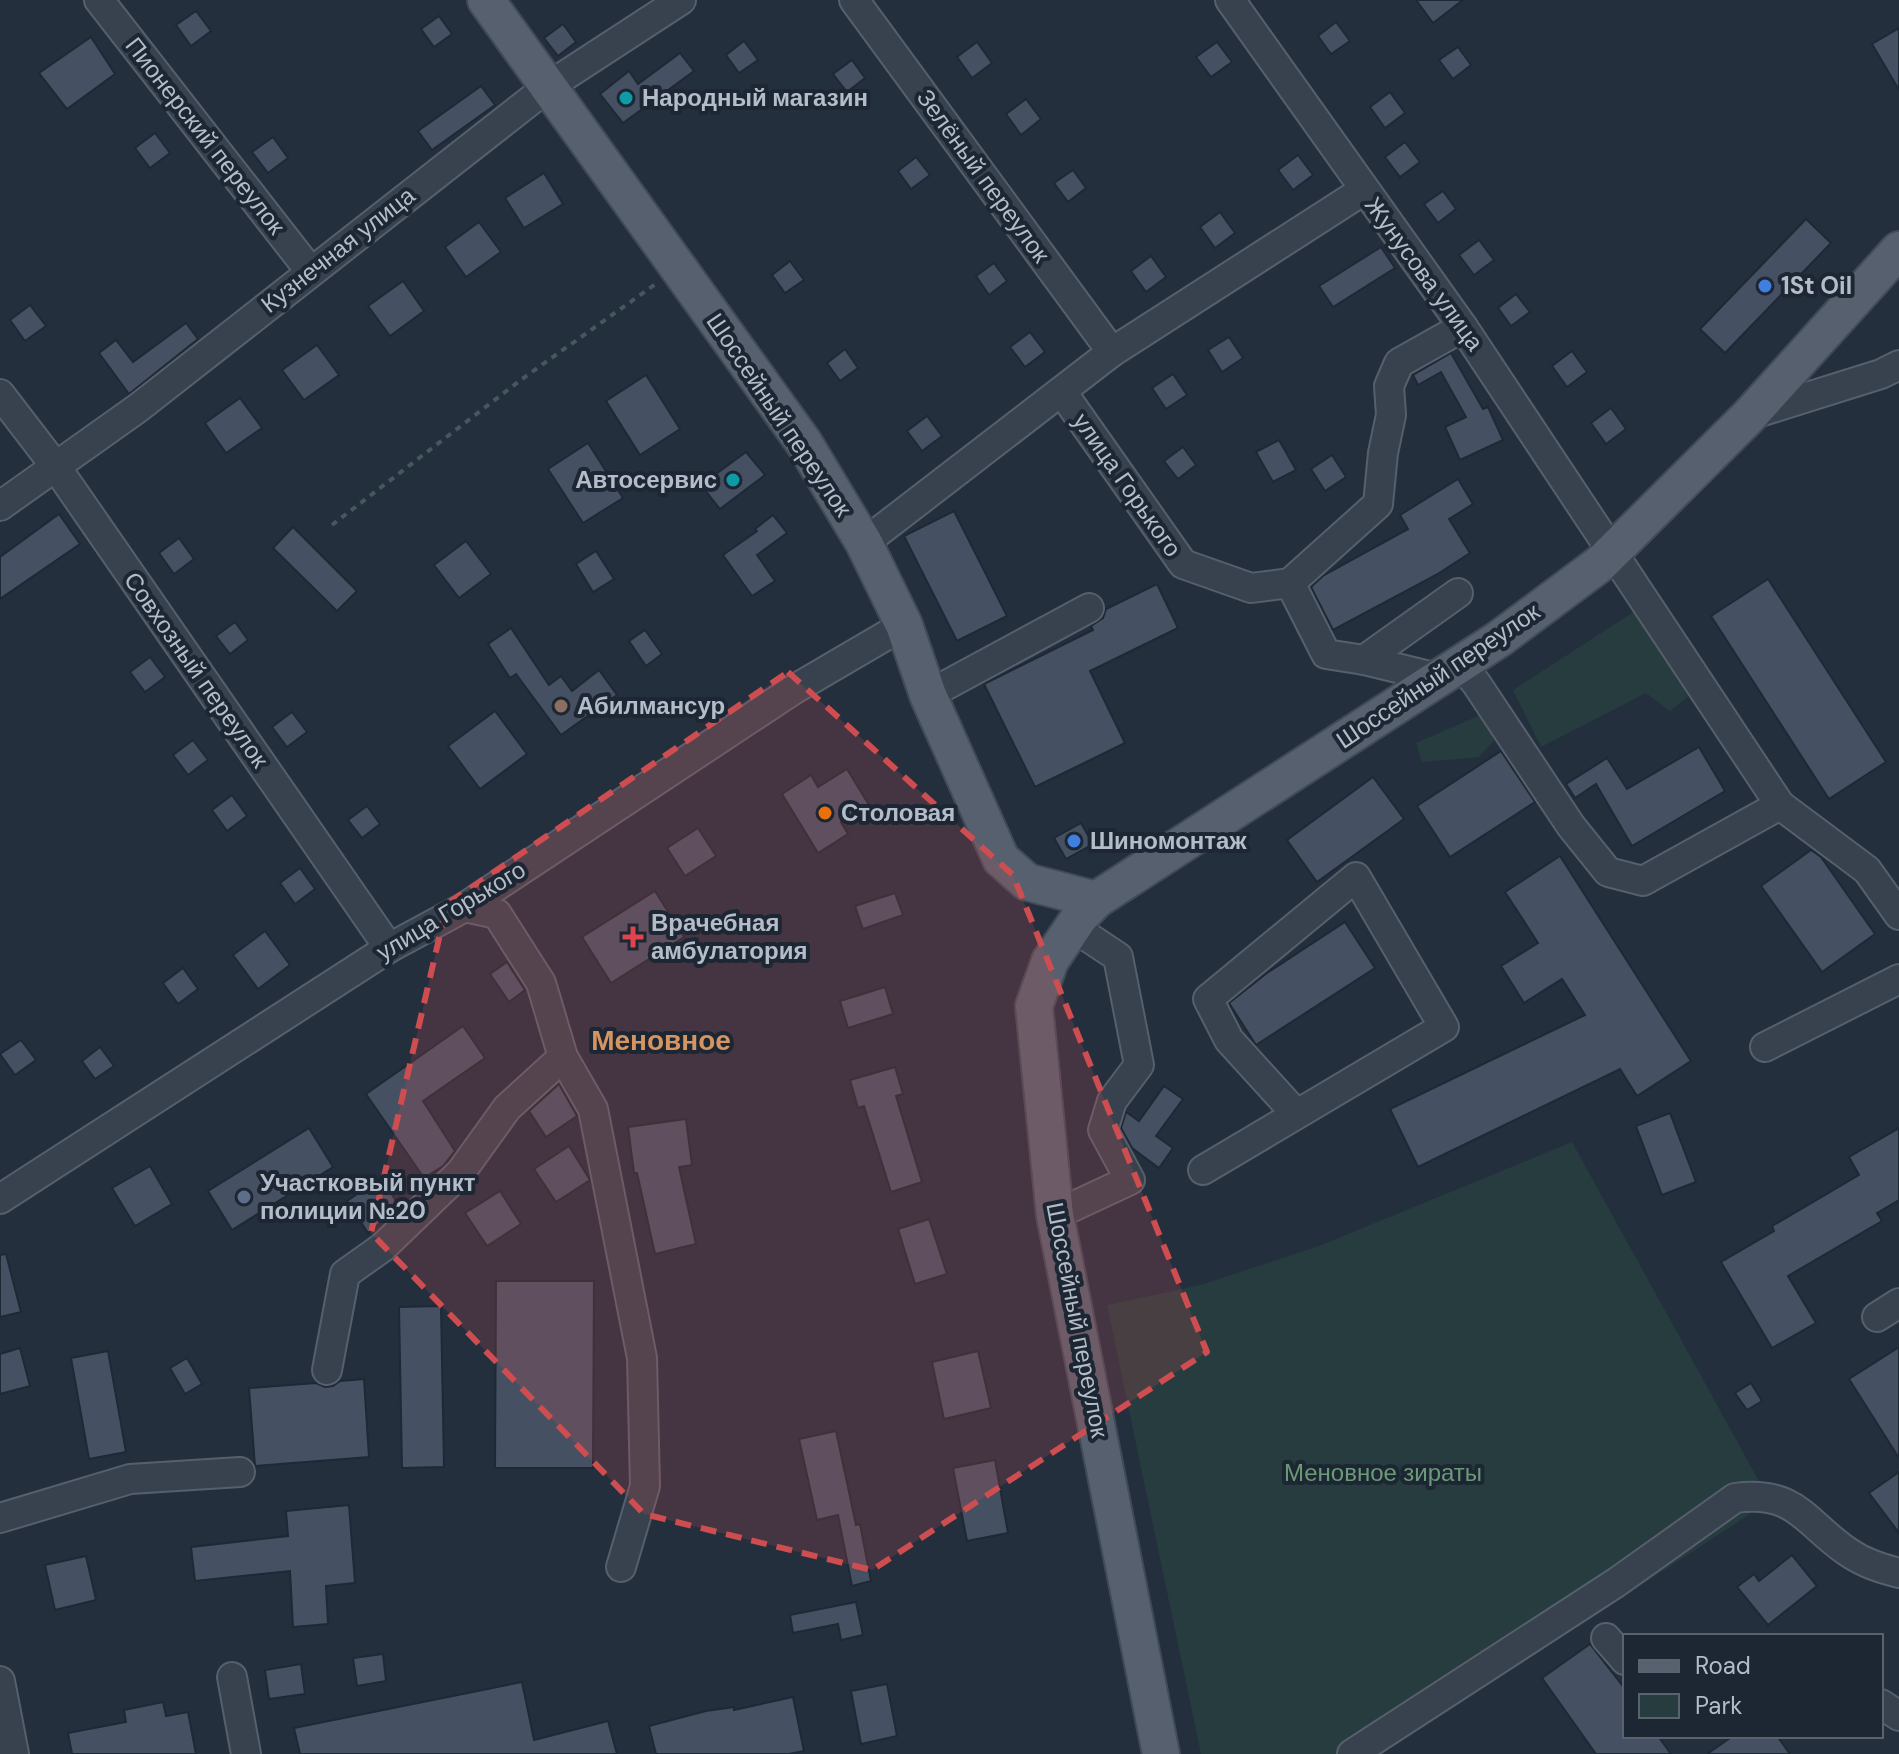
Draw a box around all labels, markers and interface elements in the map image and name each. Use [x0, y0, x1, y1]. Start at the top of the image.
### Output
street label: Пионерский переулок [119, 31, 292, 241]
place label: Народный магазин [642, 82, 868, 113]
street label: Зелёный переулок [910, 83, 1057, 269]
marker: Народный магазин [617, 89, 635, 107]
street label: Кузнечная улица [254, 179, 422, 319]
street label: Жунусова улица [1358, 191, 1491, 357]
place label: 1St Oil [1781, 270, 1852, 301]
marker: 1St Oil [1756, 277, 1774, 295]
street label: Шоссейный переулок [700, 307, 859, 523]
street label: улица Горького [1066, 407, 1188, 563]
place label: Автосервис [575, 464, 717, 495]
marker: Автосервис [724, 471, 742, 489]
street label: Совхозный переулок [117, 566, 276, 774]
street label: Шоссейный переулок [1330, 596, 1546, 755]
place label: Абилмансур [577, 690, 725, 721]
marker: Абилмансур [552, 697, 570, 715]
place label: Столовая [841, 797, 955, 828]
marker: Столовая [816, 804, 834, 822]
place label: Шиномонтаж [1090, 825, 1247, 856]
marker: Шиномонтаж [1065, 832, 1083, 850]
street label: улица Горького [370, 854, 531, 967]
place label: Врачебная амбулатория [651, 907, 807, 966]
marker: Врачебная амбулатория [622, 926, 644, 948]
district label: Меновное [591, 1022, 731, 1059]
place label: Участковый пункт полиции №20 [260, 1167, 476, 1226]
marker: Участковый пункт полиции №20 [235, 1188, 253, 1206]
street label: Шоссейный переулок [1039, 1200, 1116, 1441]
park label: Меновное зираты [1284, 1457, 1482, 1488]
legend [1623, 1634, 1883, 1738]
text: Road [1695, 1650, 1751, 1681]
text: Park [1695, 1690, 1742, 1721]

